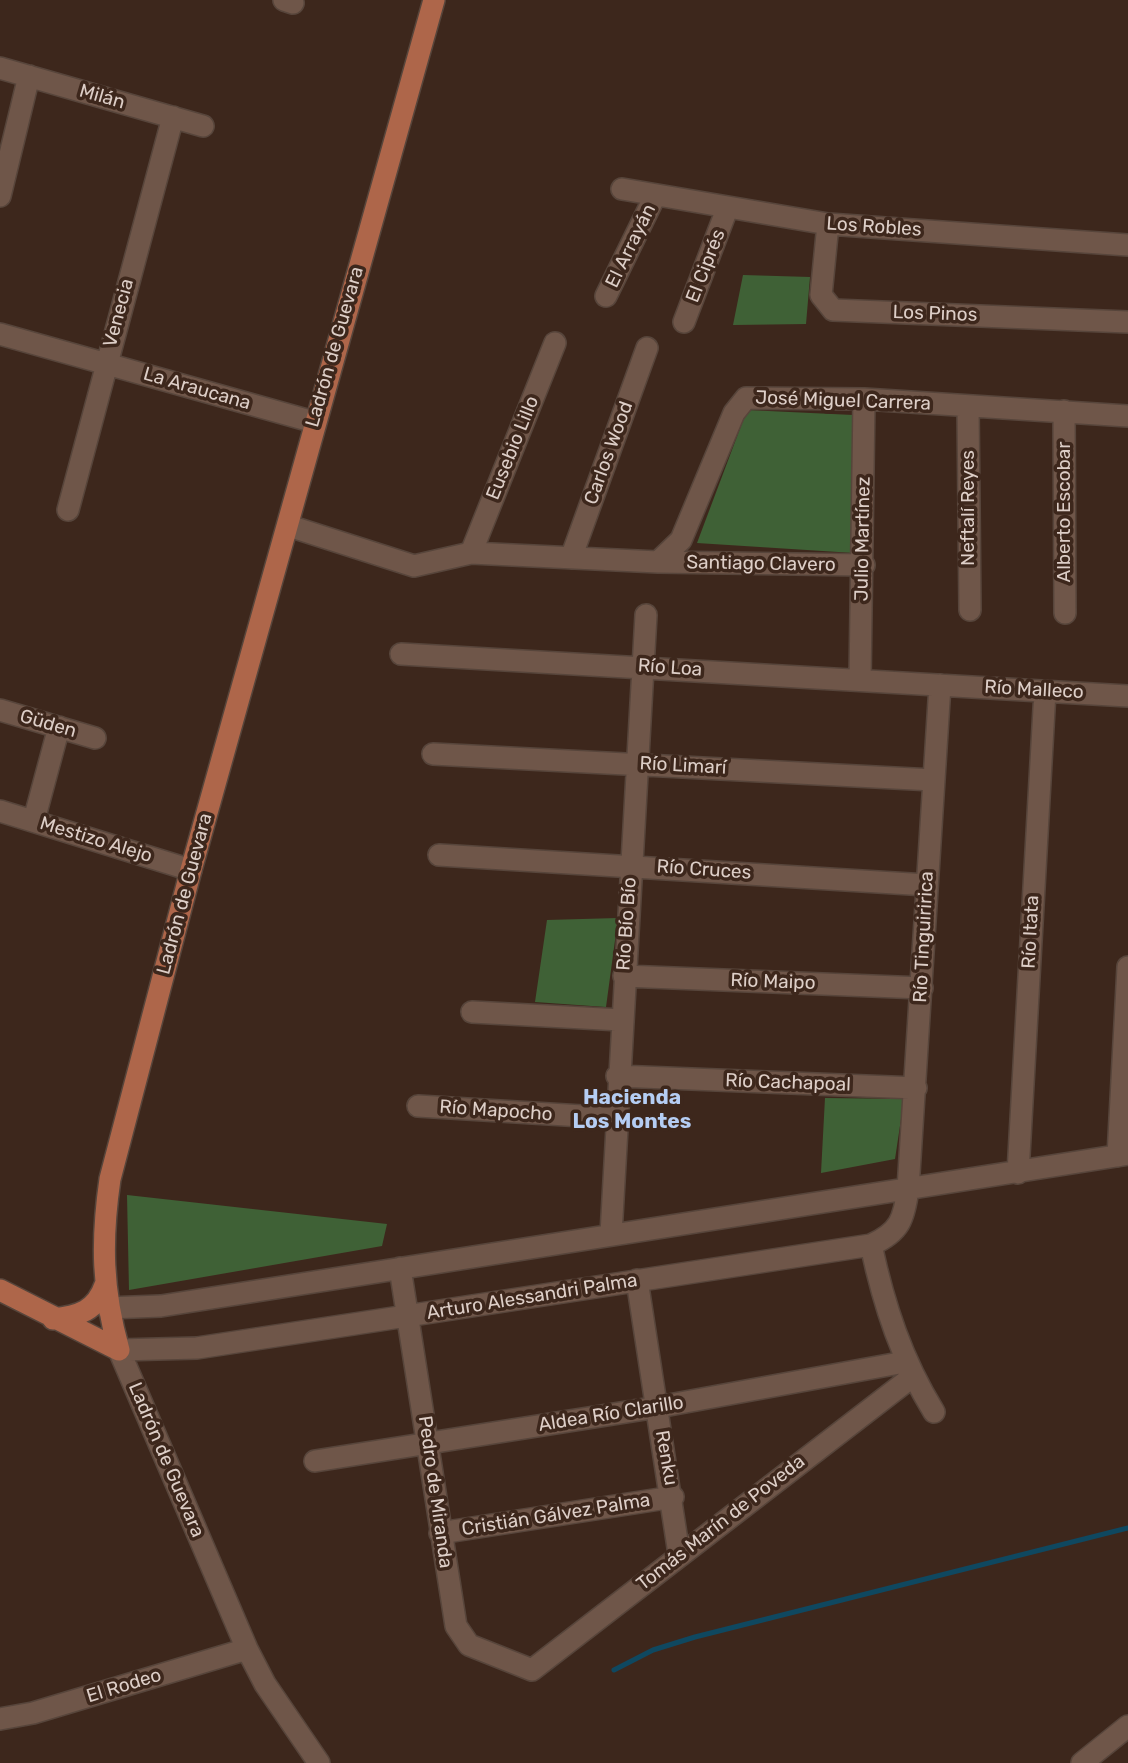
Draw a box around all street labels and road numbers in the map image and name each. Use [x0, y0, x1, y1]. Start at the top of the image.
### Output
street label: Milán [77, 80, 127, 114]
street label: El Arrayán [601, 200, 661, 292]
street label: Los Robles [826, 212, 922, 242]
street label: El Ciprés [682, 226, 730, 306]
street label: Ladrón de Guevara [301, 264, 369, 430]
street label: Venecia [99, 276, 139, 350]
street label: Los Pinos [892, 301, 978, 327]
street label: La Araucana [141, 363, 253, 415]
street label: José Miguel Carrera [755, 387, 931, 415]
street label: Eusebio Lillo [482, 393, 544, 503]
street label: Carlos Wood [580, 398, 638, 508]
street label: Alberto Escobar [1054, 441, 1076, 583]
street label: Neftalí Reyes [958, 450, 980, 566]
street label: Julio Martínez [851, 476, 875, 602]
street label: Santiago Clavero [686, 551, 836, 577]
street label: Río Loa [637, 654, 703, 682]
street label: Río Malleco [984, 676, 1084, 704]
street label: Güden [17, 705, 79, 743]
street label: Río Limarí [639, 752, 727, 780]
street label: Ladrón de Guevara [152, 811, 218, 977]
street label: Mestizo Alejo [37, 812, 155, 868]
street label: Río Cruces [656, 855, 752, 885]
street label: Río Tinguiririca [909, 871, 939, 1003]
street label: Río Bío Bío [612, 876, 642, 972]
street label: Río Itata [1018, 895, 1044, 969]
street label: Río Maipo [730, 969, 816, 995]
street label: Río Cachapoal [725, 1069, 851, 1097]
street label: Río Mapocho [439, 1096, 553, 1126]
street label: Arturo Alessandri Palma [425, 1269, 639, 1325]
street label: Ladrón de Guevara [123, 1379, 209, 1541]
street label: Aldea Río Clarillo [537, 1391, 685, 1437]
street label: Pedro de Miranda [413, 1414, 457, 1570]
street label: Renku [650, 1429, 682, 1487]
street label: Tomás Marín de Poveda [632, 1450, 810, 1596]
street label: Cristián Gálvez Palma [460, 1489, 652, 1541]
street label: El Rodeo [84, 1664, 164, 1708]

